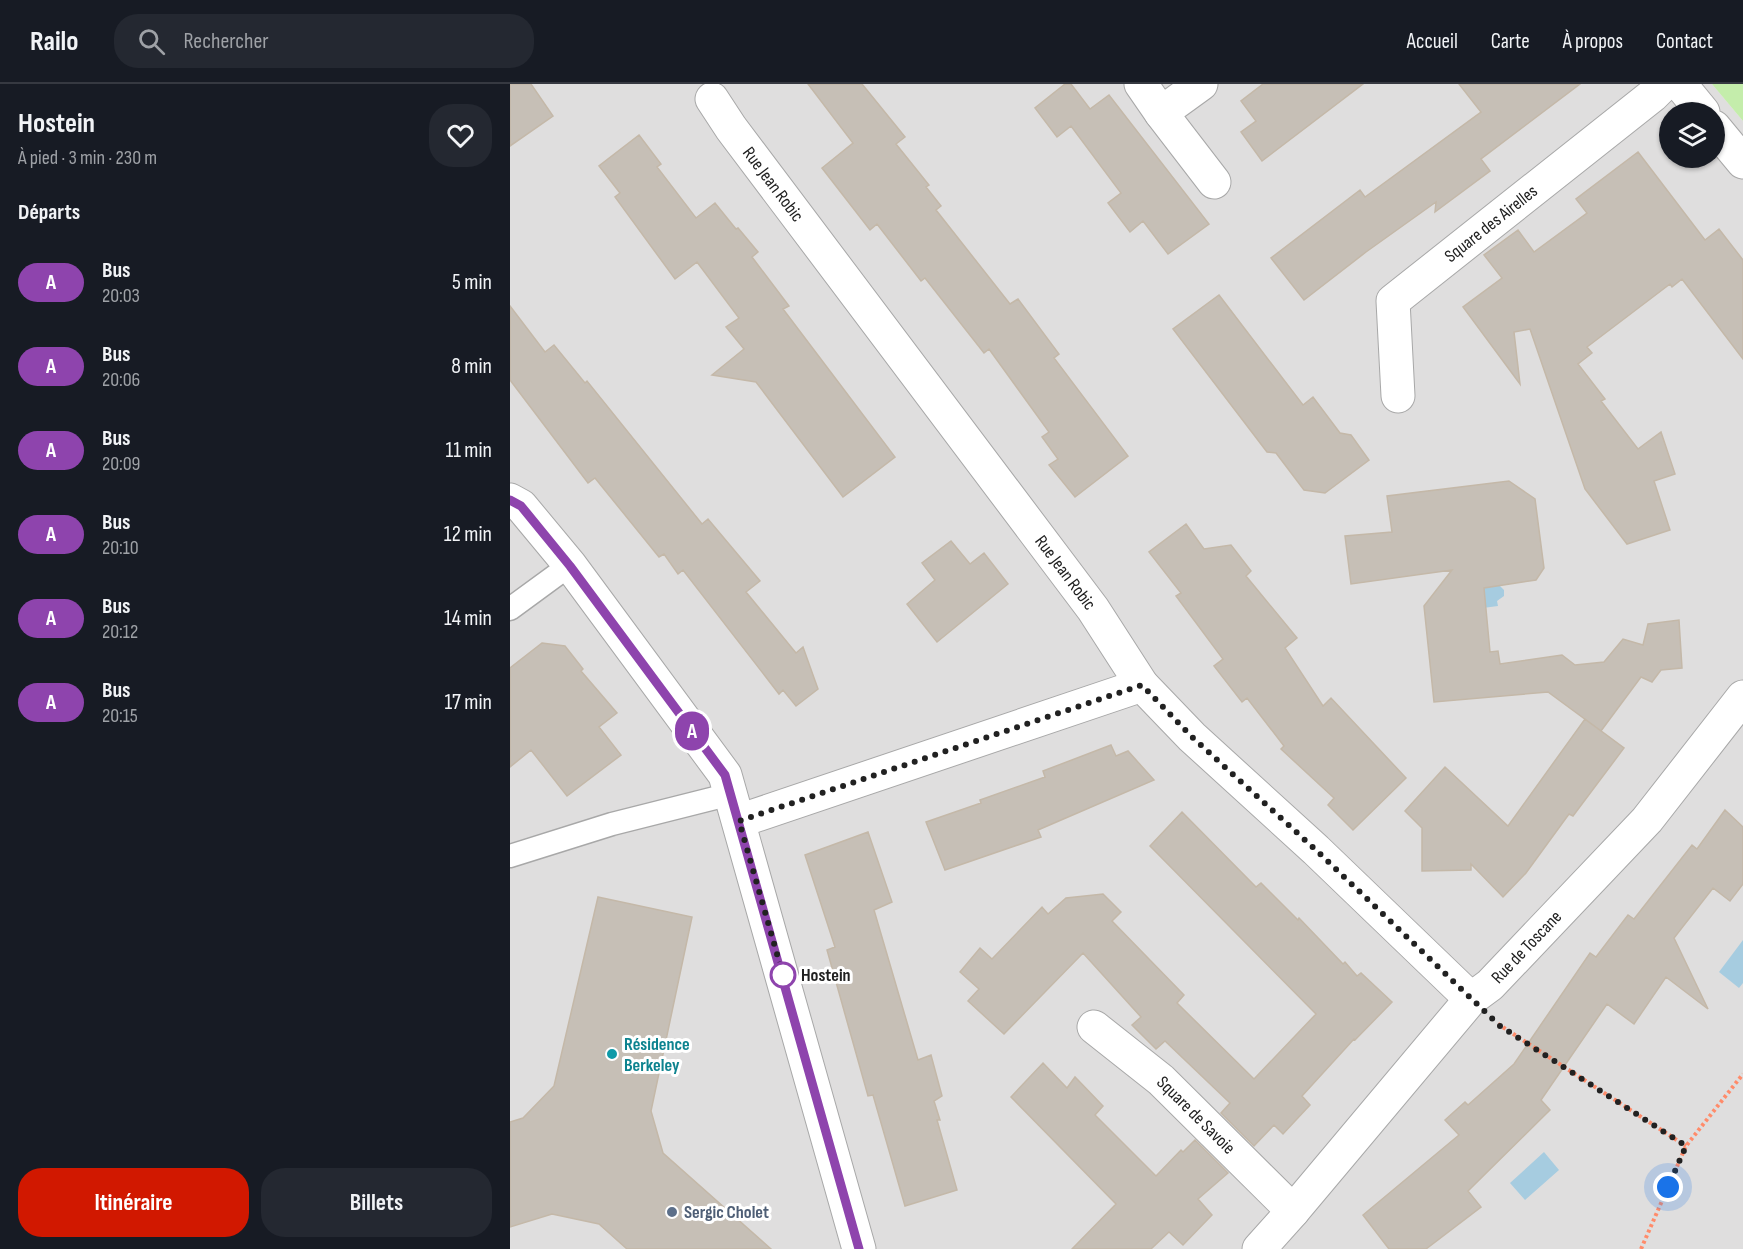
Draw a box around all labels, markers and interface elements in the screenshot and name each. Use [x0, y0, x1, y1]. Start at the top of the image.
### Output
search box [114, 14, 534, 68]
text: Railo [30, 25, 78, 58]
icon: search [135, 25, 168, 58]
text: Rechercher [183, 28, 269, 55]
text: Accueil [1407, 29, 1458, 54]
text: Carte [1491, 29, 1530, 54]
text: À propos [1563, 29, 1623, 54]
text: Contact [1656, 29, 1713, 54]
map controls [1659, 102, 1725, 168]
button: layers [1659, 102, 1725, 168]
button: heart [429, 104, 492, 167]
text: Hostein [18, 107, 95, 140]
street label: Rue Jean Robic [738, 143, 808, 226]
text: À pied · 3 min · 230 m [18, 146, 157, 170]
street label: Square des Airelles [1441, 181, 1542, 267]
text: Départs [18, 199, 80, 226]
text: Bus [102, 257, 131, 284]
text: 5 min [452, 269, 492, 296]
text: A [46, 270, 56, 295]
text: 20:03 [102, 284, 140, 308]
text: Bus [102, 341, 131, 368]
text: 8 min [451, 353, 492, 380]
text: A [46, 354, 56, 379]
text: 20:06 [102, 368, 140, 392]
text: Bus [102, 425, 131, 452]
text: 11 min [445, 437, 492, 464]
text: A [46, 438, 56, 463]
text: 20:09 [102, 452, 140, 476]
text: Bus [102, 509, 131, 536]
text: 12 min [444, 521, 492, 548]
text: A [46, 522, 56, 547]
street label: Rue Jean Robic [1030, 531, 1100, 614]
text: 20:10 [102, 536, 139, 560]
text: Bus [102, 593, 131, 620]
text: 14 min [444, 605, 492, 632]
text: A [46, 606, 56, 631]
text: 20:12 [102, 620, 138, 644]
text: Bus [102, 677, 131, 704]
text: 17 min [444, 689, 492, 716]
text: A [46, 690, 56, 715]
text: 20:15 [102, 704, 138, 728]
line badge: A [672, 712, 711, 750]
text: A [687, 719, 697, 744]
street label: Rue de Toscane [1487, 906, 1566, 988]
marker: Hostein [770, 962, 796, 988]
place label: Hostein [801, 965, 851, 986]
place label: Résidence Berkeley [624, 1034, 690, 1076]
marker: Résidence Berkeley [605, 1047, 619, 1061]
street label: Square de Savoie [1152, 1072, 1239, 1159]
button: Itinéraire [18, 1168, 249, 1237]
button: Billets [261, 1168, 492, 1237]
your location [1653, 1172, 1683, 1202]
place label: Sergic Cholet [684, 1202, 769, 1223]
marker: Sergic Cholet [665, 1205, 679, 1219]

